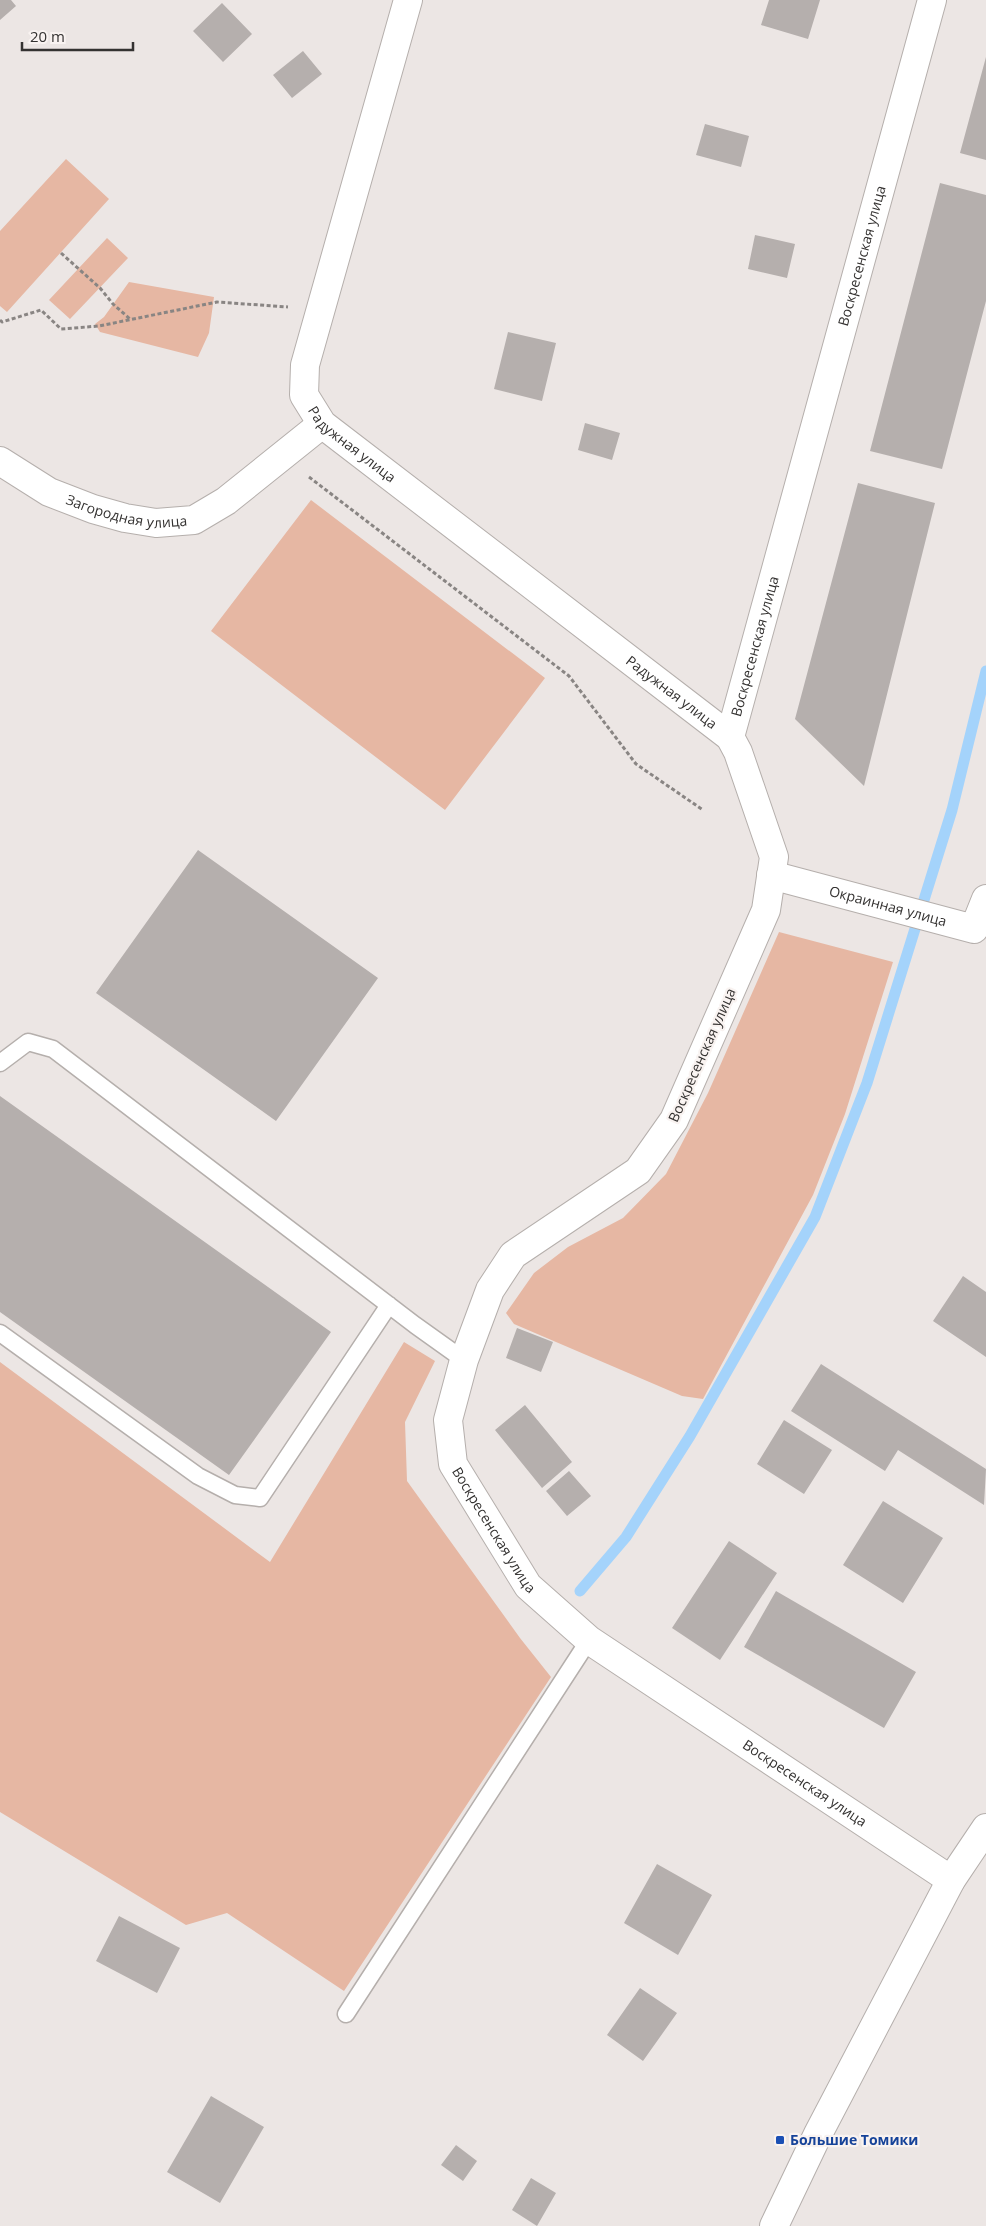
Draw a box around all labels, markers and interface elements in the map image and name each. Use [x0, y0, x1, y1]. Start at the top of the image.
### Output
scale bar [22, 20, 134, 52]
text: 20 m [30, 26, 65, 46]
street label: Воскресенская улица [833, 183, 890, 328]
street label: Радужная улица [304, 402, 400, 486]
street label: Загородная улица [63, 490, 188, 532]
street label: Воскресенская улица [726, 574, 783, 719]
street label: Радужная улица [622, 651, 721, 733]
street label: Окраинная улица [827, 881, 949, 930]
street label: Воскресенская улица [663, 985, 740, 1125]
street label: Воскресенская улица [448, 1463, 540, 1597]
street label: Воскресенская улица [739, 1735, 871, 1831]
place label: Большие Томики [790, 2130, 918, 2149]
marker: Большие Томики [774, 2134, 786, 2146]

